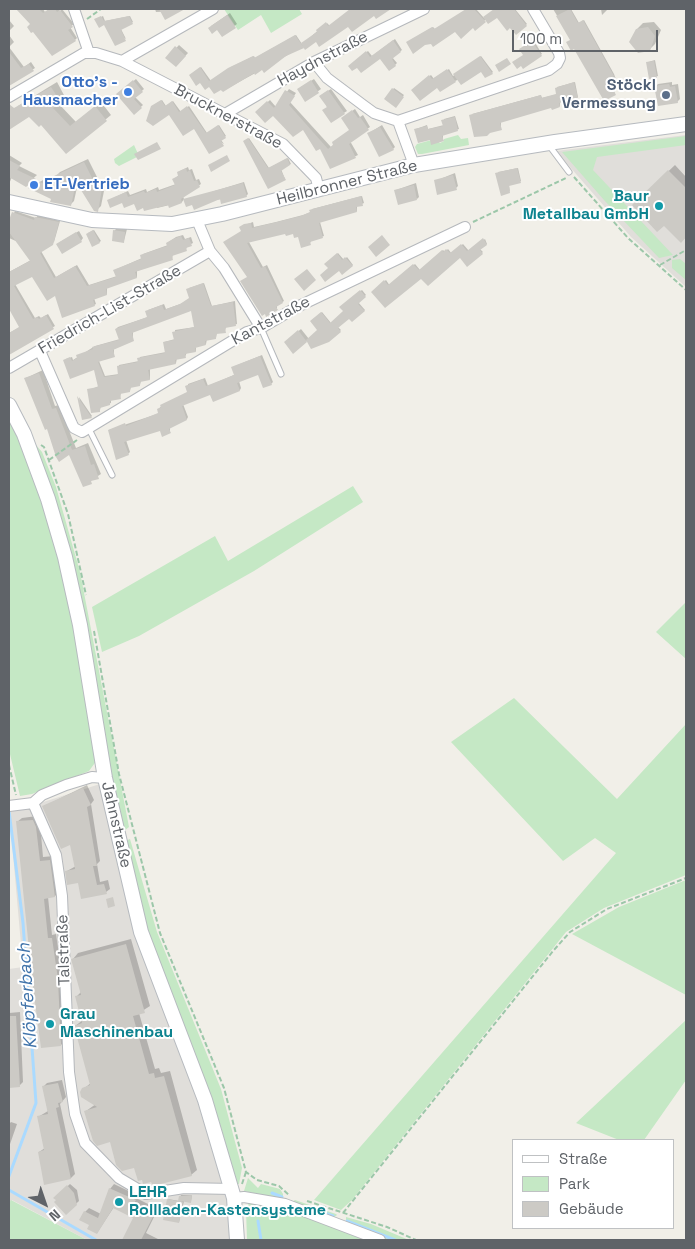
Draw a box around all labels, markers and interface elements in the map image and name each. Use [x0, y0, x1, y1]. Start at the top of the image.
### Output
scale bar [515, 20, 661, 52]
street label: Haydnstraße [275, 27, 371, 91]
text: 100 m [520, 29, 562, 48]
place label: Otto's - Hausmacher [23, 73, 118, 111]
place label: Stöckl Vermessung [561, 76, 656, 114]
street label: Brucknerstraße [171, 80, 285, 154]
marker: Otto's - Hausmacher [122, 86, 134, 98]
marker: Stöckl Vermessung [660, 89, 672, 101]
street label: Heilbronner Straße [275, 156, 419, 210]
place label: ET-Vertrieb [44, 175, 130, 195]
marker: ET-Vertrieb [28, 179, 40, 191]
place label: Baur Metallbau GmbH [523, 187, 649, 225]
marker: Baur Metallbau GmbH [653, 200, 665, 212]
street label: Friedrich-List-Straße [35, 261, 185, 359]
street label: Kantstraße [229, 292, 313, 350]
street label: Jahnstraße [97, 780, 135, 870]
street label: Talstraße [53, 914, 75, 986]
water label: Klöpferbach [14, 942, 42, 1050]
place label: Grau Maschinenbau [60, 1005, 173, 1043]
marker: Grau Maschinenbau [44, 1018, 56, 1030]
legend [512, 1139, 675, 1229]
text: Straße [559, 1149, 607, 1168]
text: Park [559, 1174, 590, 1193]
north arrow [20, 1179, 70, 1229]
place label: LEHR Rollladen-Kastensysteme [129, 1183, 326, 1221]
marker: LEHR Rollladen-Kastensysteme [113, 1196, 125, 1208]
text: Gebäude [559, 1199, 624, 1218]
text: N [45, 1205, 64, 1225]

